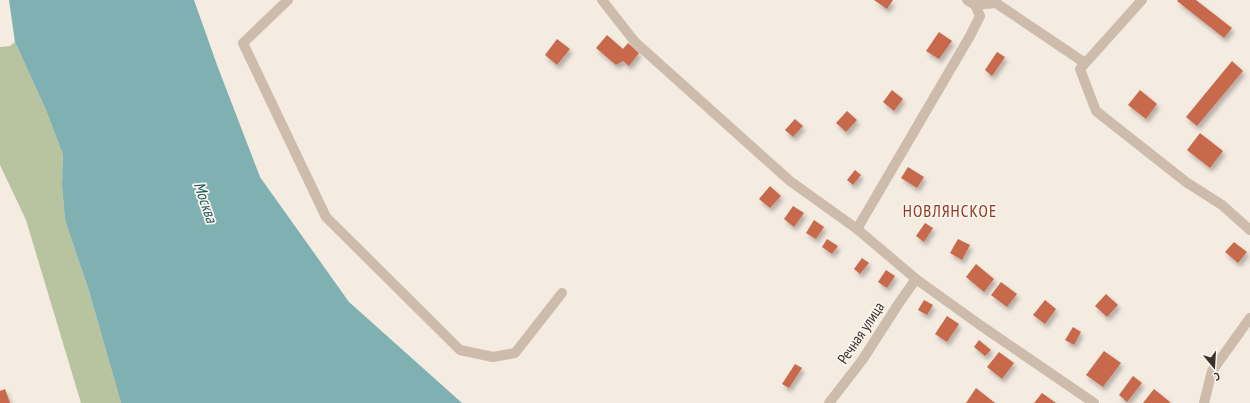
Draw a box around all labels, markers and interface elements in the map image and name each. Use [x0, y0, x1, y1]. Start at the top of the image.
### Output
water label: Москва [190, 179, 223, 227]
district label: НОВЛЯНСКОЕ [903, 200, 997, 222]
street label: Речная улица [833, 298, 888, 367]
north arrow [1194, 347, 1234, 387]
text: С [1213, 369, 1222, 384]

